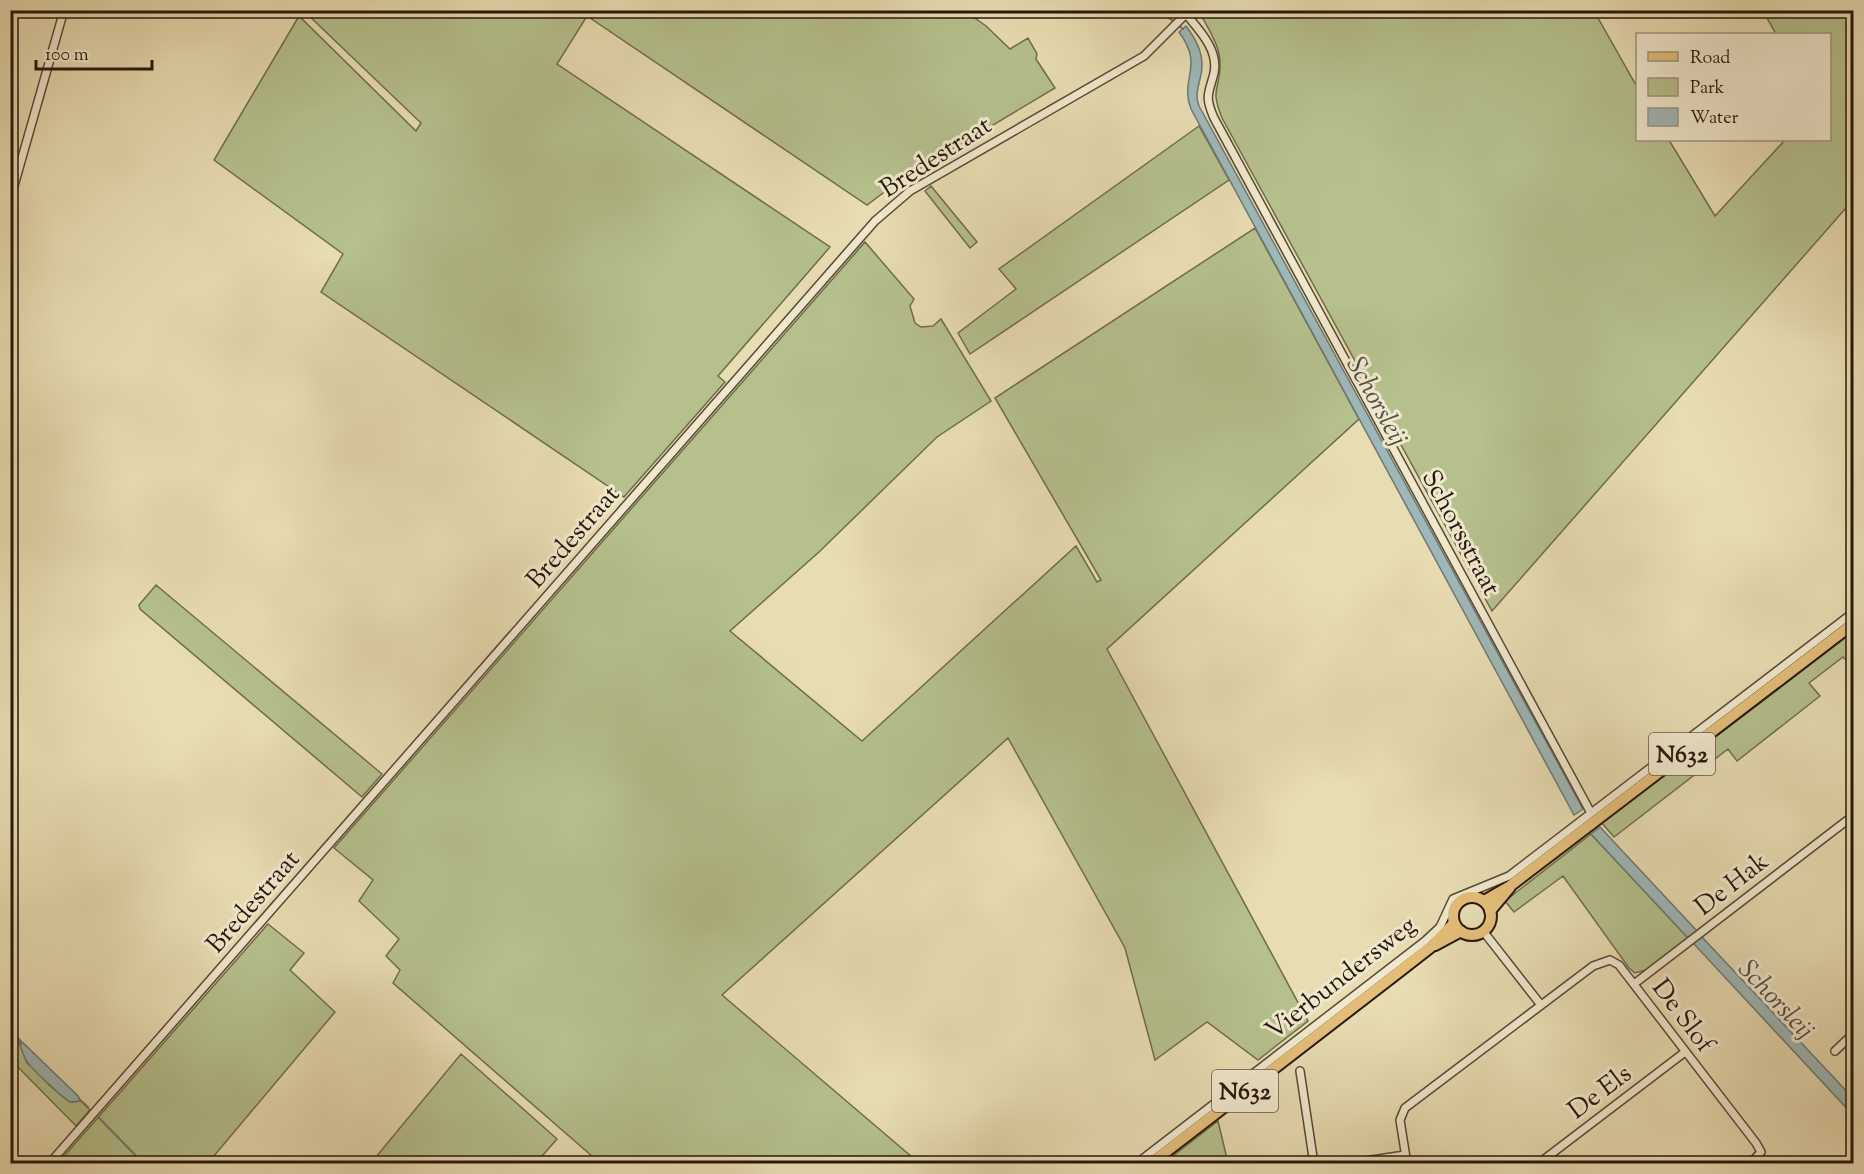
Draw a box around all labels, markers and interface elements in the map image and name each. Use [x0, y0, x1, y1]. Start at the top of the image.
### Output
scale bar [36, 33, 152, 71]
legend [1636, 33, 1831, 141]
text: 100 m [45, 43, 89, 69]
text: Road [1690, 46, 1730, 72]
text: Park [1690, 76, 1725, 102]
text: Water [1690, 106, 1739, 132]
street label: Bredestraat [873, 108, 999, 208]
water label: Schorsleij [1335, 350, 1416, 454]
street label: Schorsstraat [1411, 464, 1509, 603]
street label: Bredestraat [519, 478, 629, 597]
road number: N632 [1649, 733, 1715, 775]
street label: Bredestraat [199, 843, 309, 962]
street label: De Hak [1688, 844, 1777, 926]
street label: Vierbundersweg [1258, 908, 1425, 1050]
water label: Schorsleij [1728, 952, 1823, 1050]
street label: De Slof [1642, 972, 1723, 1062]
street label: De Els [1561, 1057, 1640, 1129]
road number: N632 [1212, 1070, 1278, 1112]

